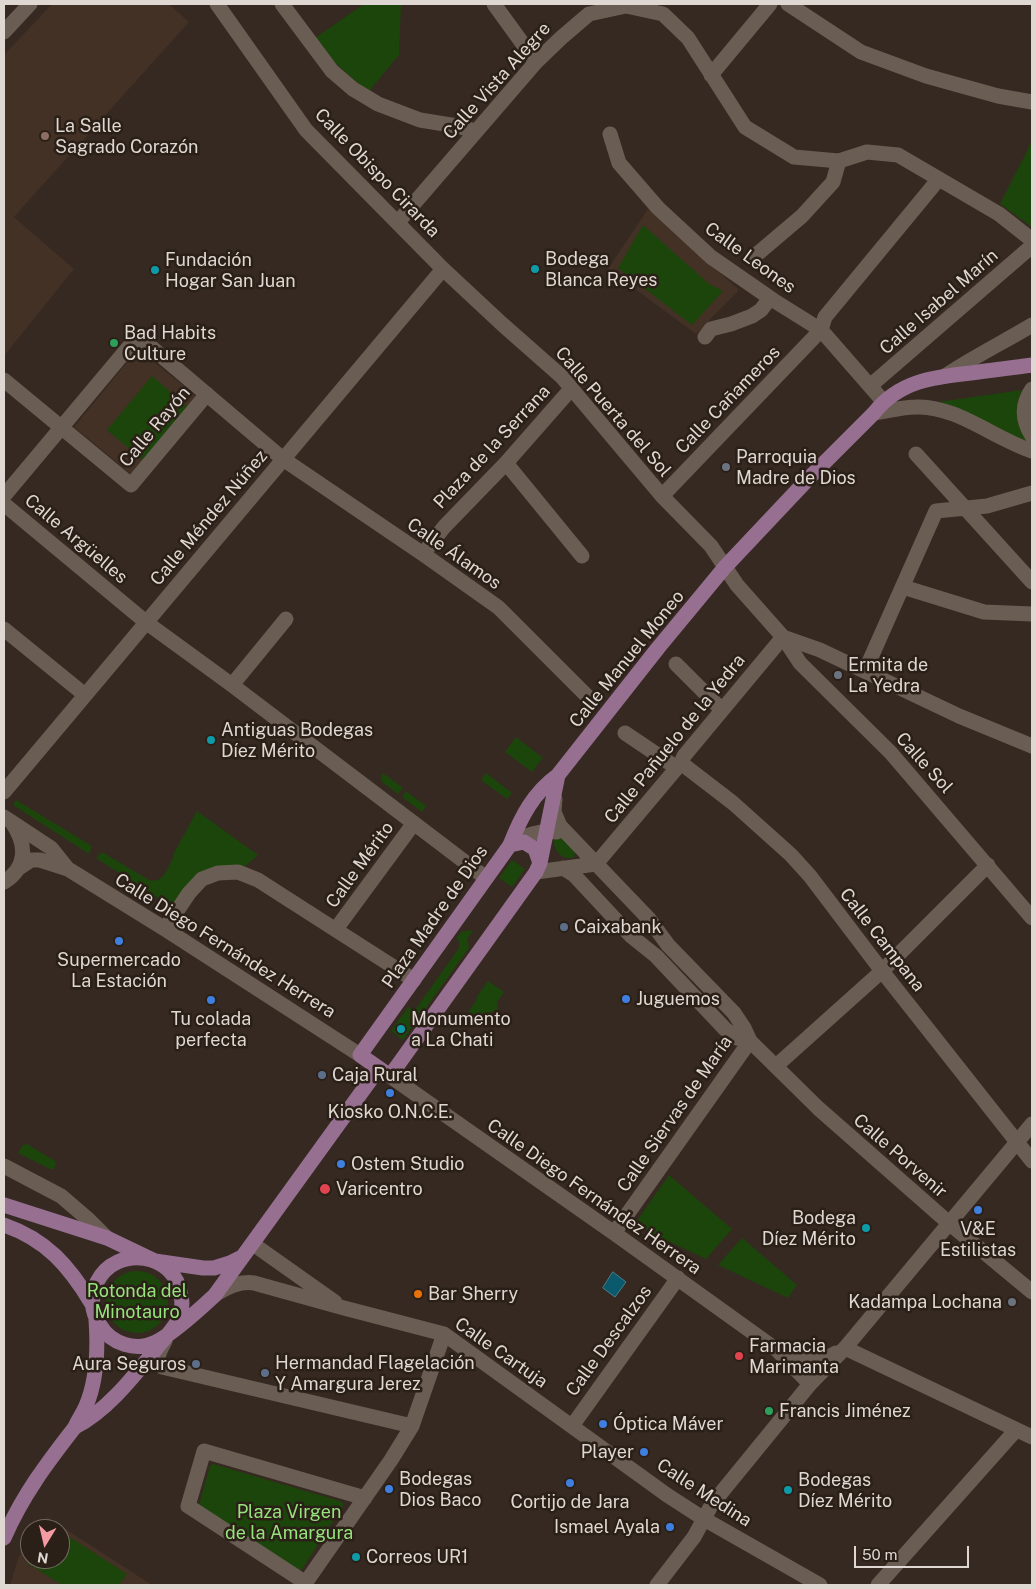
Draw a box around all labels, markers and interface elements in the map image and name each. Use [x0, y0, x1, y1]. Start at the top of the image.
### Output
street label: Calle Vista Alegre [439, 18, 555, 144]
street label: Calle Obispo Cirarda [310, 104, 444, 242]
place label: La Salle Sagrado Corazón [55, 115, 198, 158]
marker: La Salle Sagrado Corazón [39, 130, 51, 142]
street label: Calle Leones [700, 218, 800, 298]
street label: Calle Isabel Marín [875, 245, 1003, 359]
place label: Bodega Blanca Reyes [545, 248, 657, 290]
place label: Fundación Hogar San Juan [165, 249, 296, 292]
marker: Bodega Blanca Reyes [529, 263, 541, 275]
marker: Fundación Hogar San Juan [149, 264, 161, 276]
place label: Bad Habits Culture [124, 322, 216, 364]
marker: Bad Habits Culture [108, 337, 120, 349]
street label: Calle Puerta del Sol [551, 342, 675, 482]
street label: Calle Cañameros [671, 342, 785, 458]
street label: Plaza de la Serrana [429, 381, 555, 513]
street label: Calle Rayón [115, 382, 195, 472]
street label: Calle Méndez Núñez [146, 446, 272, 590]
place label: Parroquia Madre de Dios [736, 446, 856, 488]
marker: Parroquia Madre de Dios [720, 461, 732, 473]
street label: Calle Argüelles [20, 490, 132, 588]
street label: Calle Álamos [403, 514, 505, 594]
street label: Calle Manuel Moneo [565, 586, 689, 732]
street label: Calle Pañuelo de la Yedra [600, 650, 750, 828]
place label: Ermita de La Yedra [848, 654, 928, 696]
marker: Ermita de La Yedra [832, 669, 844, 681]
place label: Antiguas Bodegas Díez Mérito [221, 719, 373, 762]
street label: Calle Sol [891, 728, 957, 798]
marker: Antiguas Bodegas Díez Mérito [205, 734, 217, 746]
street label: Calle Mérito [321, 818, 399, 912]
street label: Plaza Madre de Dios [378, 841, 492, 993]
street label: Calle Diego Fernández Herrera [111, 869, 339, 1023]
street label: Calle Campana [835, 884, 929, 996]
place label: Caixabank [574, 916, 661, 938]
marker: Caixabank [558, 921, 570, 933]
marker: Supermercado La Estación [113, 935, 125, 947]
place label: Supermercado La Estación [57, 949, 181, 992]
place label: Juguemos [636, 988, 720, 1010]
marker: Juguemos [620, 993, 632, 1005]
marker: Tu colada perfecta [205, 994, 217, 1006]
place label: Tu colada perfecta [171, 1008, 251, 1050]
place label: Monumento a La Chati [411, 1008, 511, 1050]
marker: Monumento a La Chati [395, 1023, 407, 1035]
street label: Calle Siervas de María [613, 1032, 737, 1196]
place label: Caja Rural [332, 1064, 418, 1086]
marker: Caja Rural [316, 1069, 328, 1081]
marker: Kiosko O.N.C.E. [384, 1087, 396, 1099]
place label: Kiosko O.N.C.E. [328, 1101, 452, 1123]
street label: Calle Porvenir [849, 1110, 951, 1202]
street label: Calle Diego Fernández Herrera [483, 1115, 705, 1279]
place label: Ostem Studio [351, 1153, 464, 1175]
marker: Ostem Studio [335, 1158, 347, 1170]
place label: Varicentro [336, 1178, 423, 1200]
marker: Varicentro [318, 1182, 332, 1196]
marker: V&E Estilistas [972, 1204, 984, 1216]
place label: Bodega Díez Mérito [762, 1207, 856, 1250]
place label: V&E Estilistas [940, 1218, 1016, 1260]
marker: Bodega Díez Mérito [860, 1222, 872, 1234]
park label: Rotonda del Minotauro [87, 1280, 187, 1322]
street label: Calle Descalzos [562, 1281, 656, 1401]
place label: Bar Sherry [428, 1283, 518, 1305]
marker: Bar Sherry [412, 1288, 424, 1300]
place label: Kadampa Lochana [848, 1291, 1002, 1313]
marker: Kadampa Lochana [1006, 1296, 1018, 1308]
street label: Calle Cartuja [451, 1313, 551, 1393]
place label: Farmacia Marimanta [749, 1335, 839, 1378]
marker: Farmacia Marimanta [733, 1350, 745, 1362]
place label: Hermandad Flagelación Y Amargura Jerez [275, 1352, 475, 1395]
place label: Aura Seguros [72, 1353, 186, 1375]
marker: Aura Seguros [190, 1358, 202, 1370]
marker: Hermandad Flagelación Y Amargura Jerez [259, 1367, 271, 1379]
place label: Francis Jiménez [779, 1400, 911, 1422]
marker: Francis Jiménez [763, 1405, 775, 1417]
place label: Óptica Máver [613, 1413, 724, 1435]
marker: Óptica Máver [597, 1418, 609, 1430]
place label: Player [581, 1441, 634, 1463]
marker: Player [638, 1446, 650, 1458]
street label: Calle Medina [653, 1454, 755, 1532]
place label: Bodegas Dios Baco [399, 1468, 481, 1510]
place label: Bodegas Díez Mérito [798, 1469, 892, 1512]
marker: Cortijo de Jara [564, 1477, 576, 1489]
marker: Bodegas Dios Baco [383, 1483, 395, 1495]
marker: Bodegas Díez Mérito [782, 1484, 794, 1496]
place label: Cortijo de Jara [511, 1491, 629, 1513]
park label: Plaza Virgen de la Amargura [225, 1501, 353, 1544]
place label: Ismael Ayala [554, 1516, 660, 1538]
north arrow [20, 1519, 70, 1569]
marker: Ismael Ayala [664, 1521, 676, 1533]
scale bar [856, 1536, 971, 1568]
place label: Correos UR1 [366, 1546, 468, 1568]
text: 50 m [862, 1546, 897, 1563]
text: N [36, 1549, 49, 1567]
marker: Correos UR1 [350, 1551, 362, 1563]

